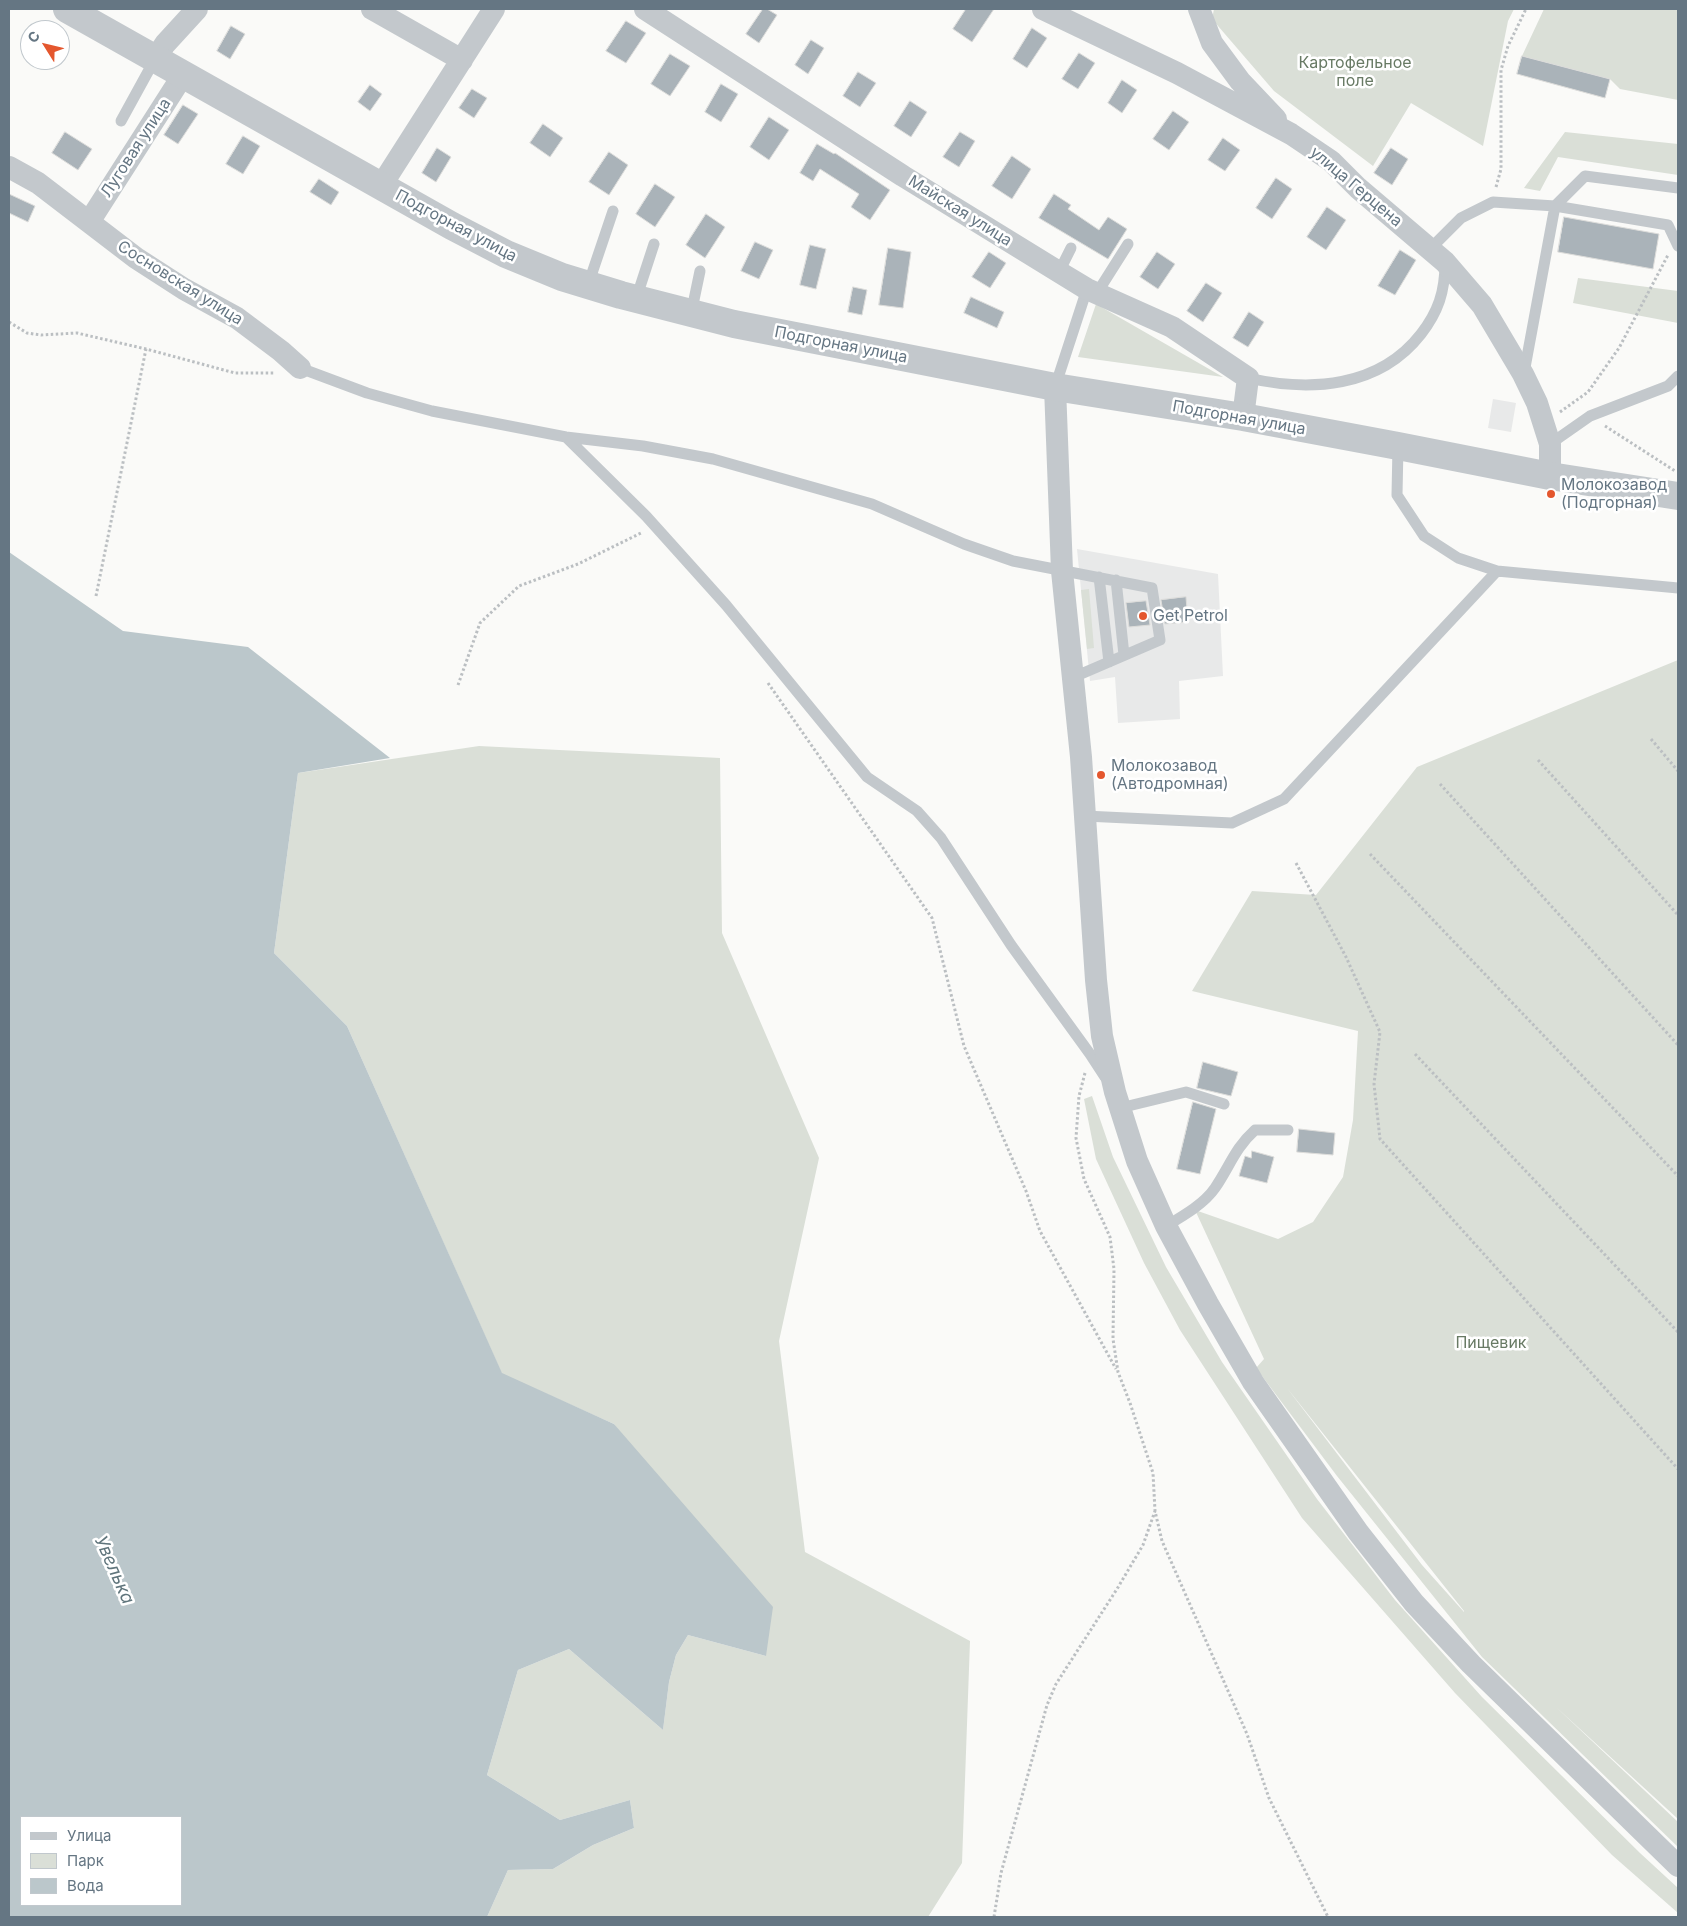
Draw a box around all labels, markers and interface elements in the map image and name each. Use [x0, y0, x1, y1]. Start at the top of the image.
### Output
north arrow [20, 20, 70, 70]
text: С [23, 27, 43, 46]
park label: Картофельное поле [1298, 53, 1412, 91]
street label: Луговая улица [97, 95, 175, 201]
street label: улица Герцена [1306, 143, 1406, 231]
street label: Майская улица [905, 171, 1015, 251]
street label: Подгорная улица [392, 186, 520, 266]
street label: Сосновская улица [114, 237, 246, 329]
street label: Подгорная улица [773, 323, 909, 367]
street label: Подгорная улица [1171, 397, 1307, 439]
place label: Молокозавод (Подгорная) [1561, 475, 1667, 513]
marker: Молокозавод (Подгорная) [1545, 488, 1557, 500]
place label: Get Petrol [1153, 606, 1228, 626]
marker: Get Petrol [1137, 610, 1149, 622]
place label: Молокозавод (Автодромная) [1111, 756, 1229, 794]
marker: Молокозавод (Автодромная) [1095, 769, 1107, 781]
park label: Пищевик [1455, 1333, 1527, 1353]
water label: Увелька [89, 1533, 139, 1607]
legend [20, 1816, 182, 1906]
text: Улица [67, 1826, 111, 1845]
text: Парк [67, 1851, 104, 1870]
text: Вода [67, 1876, 104, 1895]

